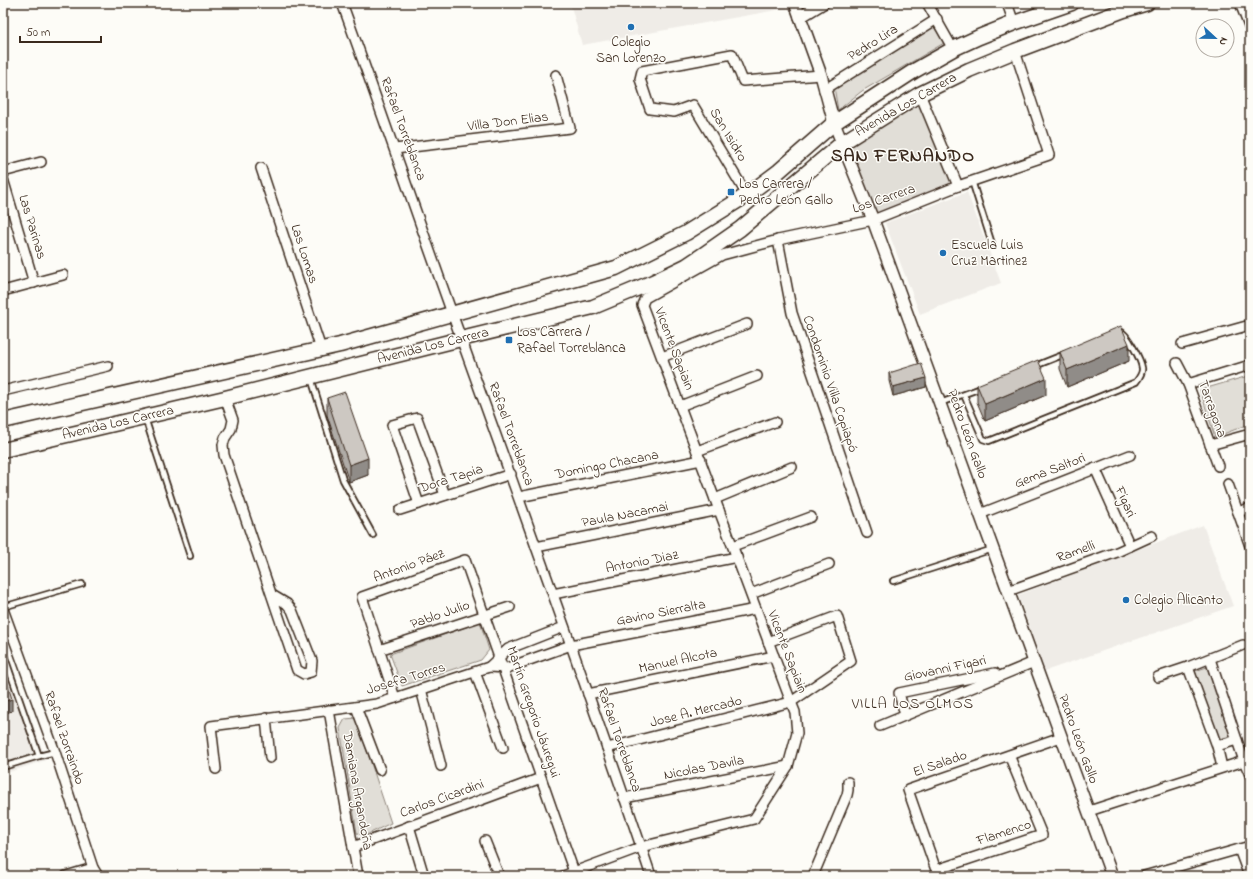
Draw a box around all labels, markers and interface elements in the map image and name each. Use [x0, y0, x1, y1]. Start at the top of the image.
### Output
scale bar [20, 18, 101, 44]
north arrow [1195, 18, 1235, 58]
street label: Pedro Lira [844, 19, 902, 67]
marker: Colegio San Lorenzo [626, 22, 636, 32]
text: 50 m [26, 24, 50, 42]
place label: Colegio San Lorenzo [596, 32, 666, 69]
text: N [1215, 35, 1232, 48]
street label: Avenida Los Carrera [851, 67, 961, 143]
street label: Rafael Torreblanca [375, 74, 431, 184]
street label: San Isidro [704, 104, 752, 166]
street label: Villa Don Elias [465, 107, 550, 138]
district label: SAN FERNANDO [831, 144, 975, 170]
place label: Los Carrera / Pedro León Gallo [739, 174, 833, 211]
street label: Los Carrera [850, 178, 918, 220]
marker: Los Carrera / Pedro León Gallo [726, 187, 736, 197]
street label: Las Parinas [12, 192, 52, 262]
street label: Las Lomas [285, 222, 323, 286]
place label: Escuela Luis Cruz Martinez [951, 235, 1027, 272]
marker: Escuela Luis Cruz Martinez [938, 248, 948, 258]
street label: Vicente Sapiain [648, 304, 699, 394]
street label: Condominio Villa Copiapó [797, 313, 863, 455]
street label: Avenida Los Carrera [375, 322, 491, 370]
place label: Los Carrera / Rafael Torreblanca [517, 322, 626, 359]
marker: Los Carrera / Rafael Torreblanca [504, 335, 514, 345]
street label: Tarragona [1191, 377, 1232, 441]
street label: Rafael Torreblanca [483, 379, 539, 489]
street label: Pedro León Gallo [941, 386, 993, 482]
street label: Avenida Los Carrera [60, 400, 176, 446]
street label: Domingo Chacana [552, 445, 661, 487]
street label: Gema Saltori [1011, 448, 1089, 494]
street label: Dora Tapia [415, 459, 486, 500]
street label: Figari [1108, 482, 1141, 521]
street label: Paula Nacamai [580, 496, 670, 534]
street label: Ramelli [1054, 535, 1098, 569]
street label: Antonio Páez [371, 543, 448, 589]
street label: Antonio Diaz [604, 545, 680, 579]
place label: Colegio Alicanto [1134, 590, 1223, 612]
street label: Gavino Sierralta [615, 594, 707, 632]
street label: Pablo Julio [407, 595, 473, 635]
marker: Colegio Alicanto [1121, 595, 1131, 605]
street label: Vicente Sapiain [761, 607, 812, 697]
street label: Manuel Alcota [637, 642, 719, 680]
street label: Martín Gregorio Jáuregui [500, 643, 565, 781]
street label: Giovanni Figari [902, 650, 988, 689]
street label: Josefa Torres [364, 657, 448, 701]
street label: Rafael Torreblanca [591, 685, 647, 795]
street label: Rafael Zorraindo [38, 688, 90, 788]
street label: Jose A. Mercado [648, 690, 744, 734]
street label: Pedro León Gallo [1052, 691, 1104, 787]
district label: VILLA LOS OLMOS [851, 693, 974, 715]
street label: Damiana Argandoña [335, 729, 378, 852]
street label: El Salado [910, 745, 970, 783]
street label: Nicolas Davila [662, 750, 746, 786]
street label: Carlos Cicardini [397, 774, 487, 824]
street label: Flamenco [973, 814, 1034, 852]

